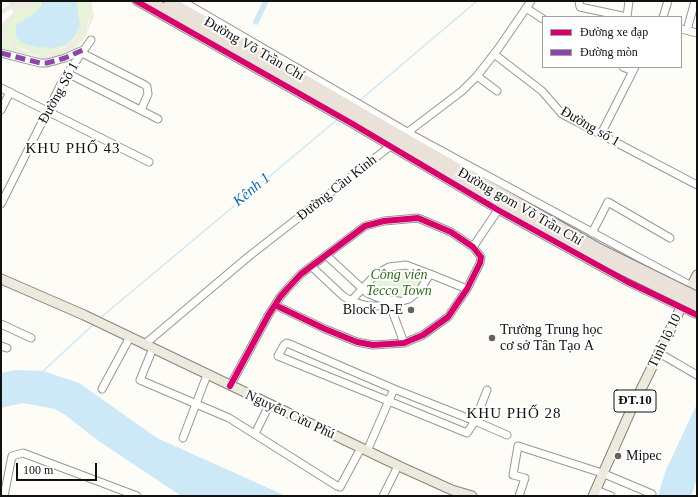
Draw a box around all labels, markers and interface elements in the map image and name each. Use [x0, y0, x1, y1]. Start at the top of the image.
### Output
street label: Đường Võ Trần Chí [201, 14, 307, 84]
legend [542, 16, 682, 68]
text: Đường xe đạp [580, 25, 648, 39]
text: Đường mòn [580, 45, 638, 59]
street label: Đường Số 1 [35, 59, 83, 127]
street label: Đường số 1 [557, 103, 623, 151]
district label: KHU PHỐ 43 [25, 140, 121, 158]
street label: Đường Cầu Kinh [294, 152, 380, 224]
street label: Đường gom Võ Trần Chí [455, 164, 585, 250]
water label: Kênh 1 [230, 169, 274, 211]
park label: Công viên Tecco Town [366, 267, 432, 300]
place label: Block D-E [343, 302, 403, 318]
marker: Block D-E [406, 305, 416, 315]
street label: Tỉnh lộ 10 [645, 311, 685, 371]
place label: Trường Trung học cơ sở Tân Tạo A [500, 322, 603, 354]
marker: Trường Trung học cơ sở Tân Tạo A [487, 333, 497, 343]
street label: Nguyễn Cửu Phú [242, 387, 338, 443]
road number: ĐT.10 [614, 390, 656, 412]
district label: KHU PHỐ 28 [466, 405, 562, 423]
place label: Mipec [626, 448, 662, 464]
marker: Mipec [613, 451, 623, 461]
scale bar [18, 455, 99, 481]
text: 100 m [23, 463, 53, 477]

